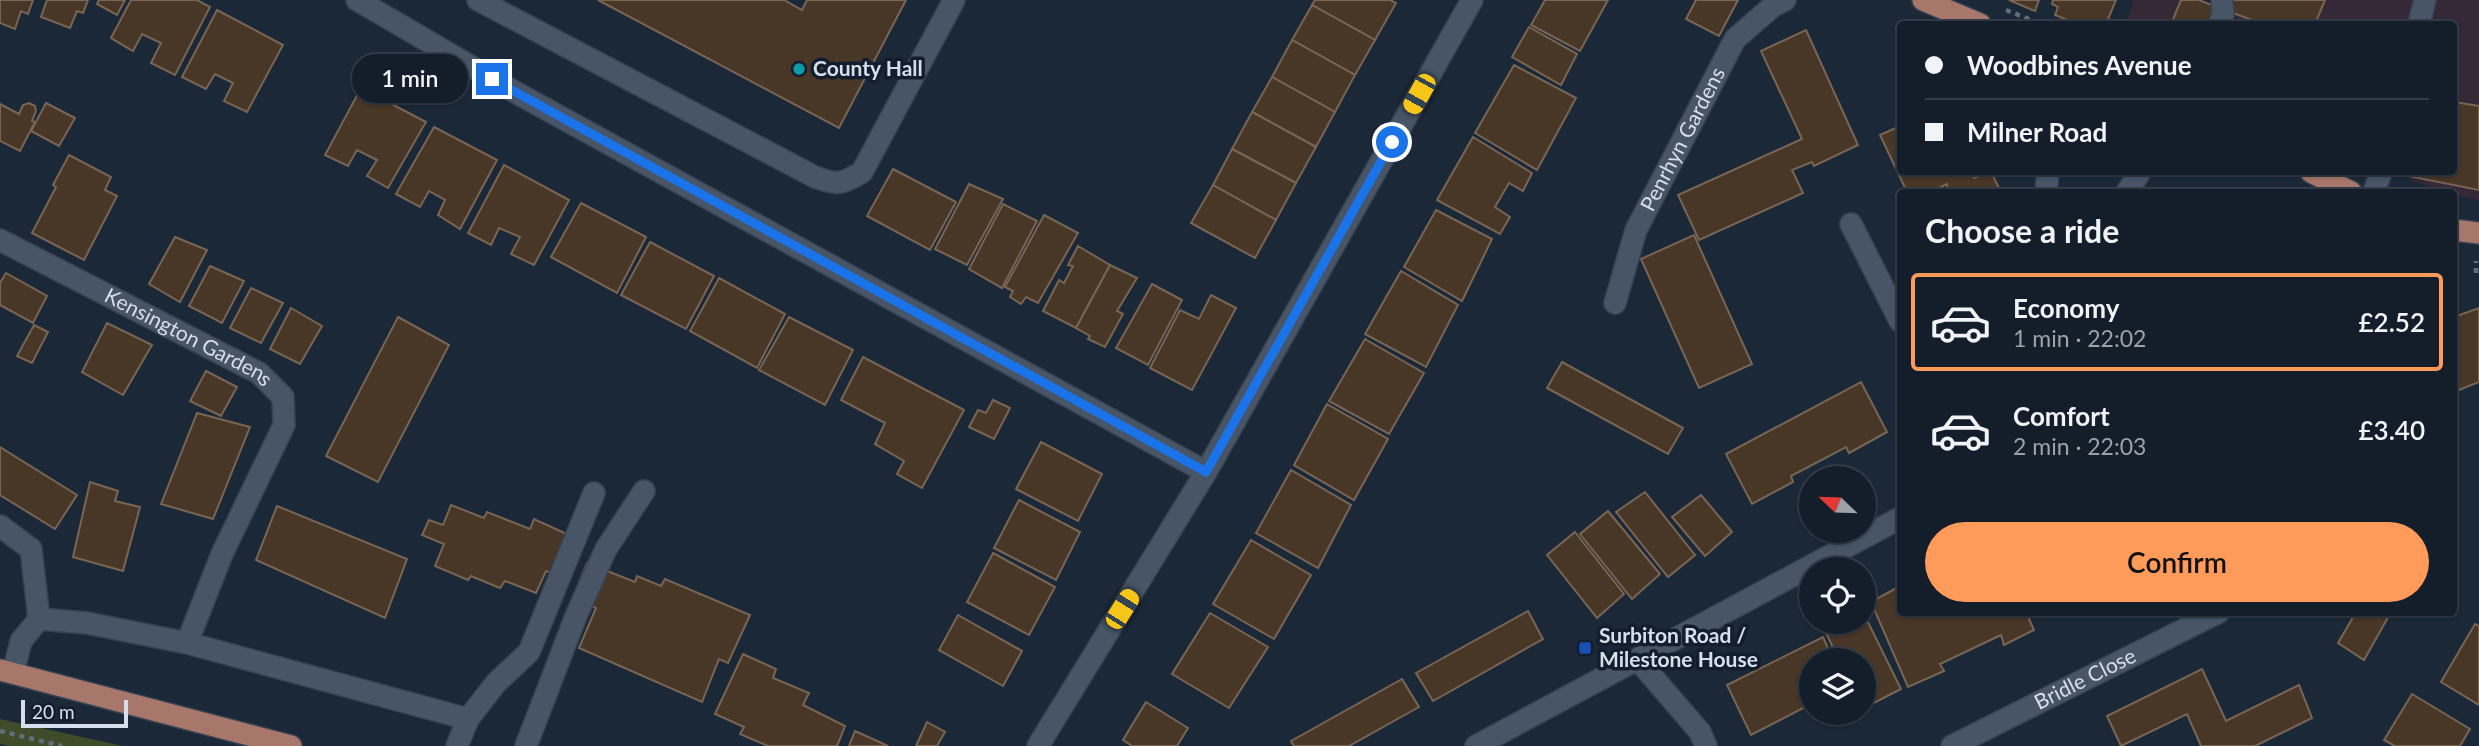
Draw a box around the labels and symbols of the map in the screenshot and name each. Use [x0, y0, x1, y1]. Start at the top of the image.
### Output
callout: 1 min [352, 55, 468, 104]
place label: County Hall [813, 55, 923, 80]
marker: County Hall [791, 61, 807, 77]
route end [476, 63, 508, 95]
street label: Penrhyn Gardens [1634, 63, 1729, 215]
car [1400, 71, 1439, 117]
route start [1376, 126, 1408, 158]
street label: Kensington Gardens [101, 282, 279, 391]
north arrow [1799, 466, 1876, 542]
car [1102, 586, 1143, 632]
place label: Surbiton Road / Milestone House [1599, 622, 1758, 671]
marker: Surbiton Road / Milestone House [1577, 640, 1593, 656]
street label: Bridle Close [2030, 642, 2139, 714]
scale bar [21, 697, 128, 729]

